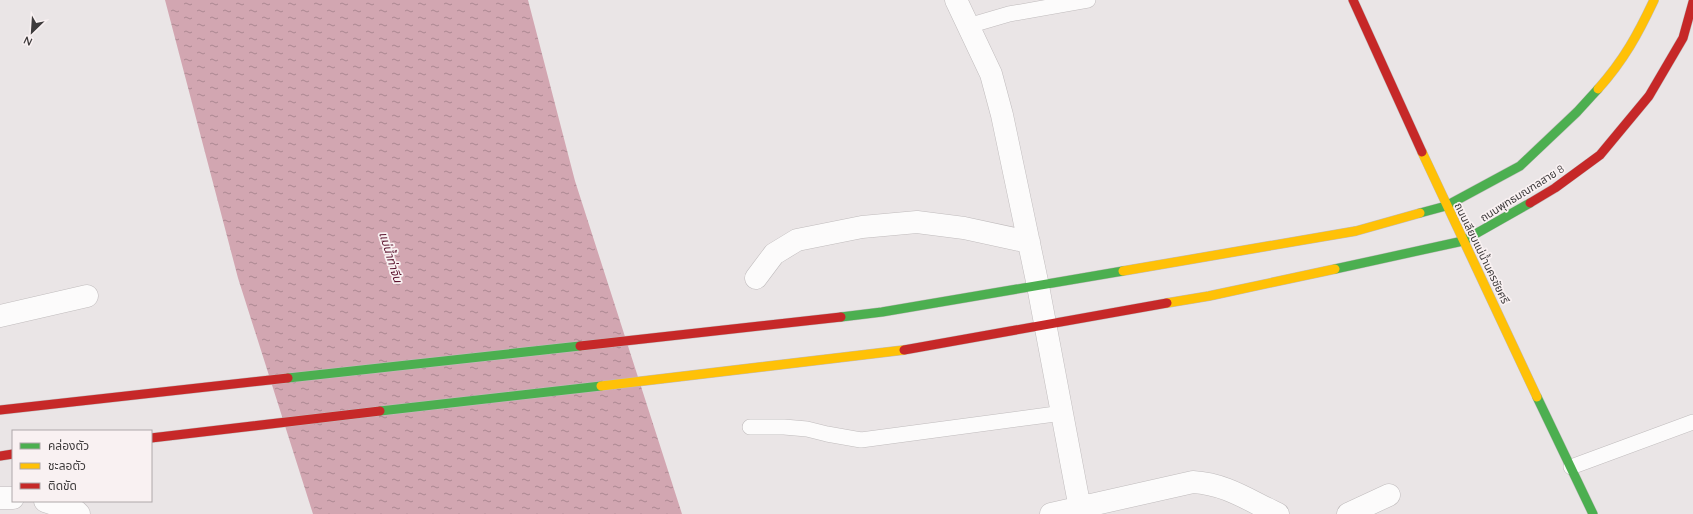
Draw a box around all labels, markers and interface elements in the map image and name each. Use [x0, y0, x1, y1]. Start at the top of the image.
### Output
north arrow [12, 12, 52, 52]
text: N [21, 33, 34, 49]
street label: ถนนพุทธมณฑลสาย 8 [1477, 161, 1567, 225]
street label: ถนนเลียบแม่น้ำนครชัยศรี [1451, 200, 1514, 306]
water label: แม่น้ำท่าจีน [376, 229, 407, 285]
legend [12, 430, 152, 502]
text: คล่องตัว [48, 438, 89, 453]
text: ชะลอตัว [48, 458, 86, 473]
text: ติดขัด [48, 478, 77, 493]

